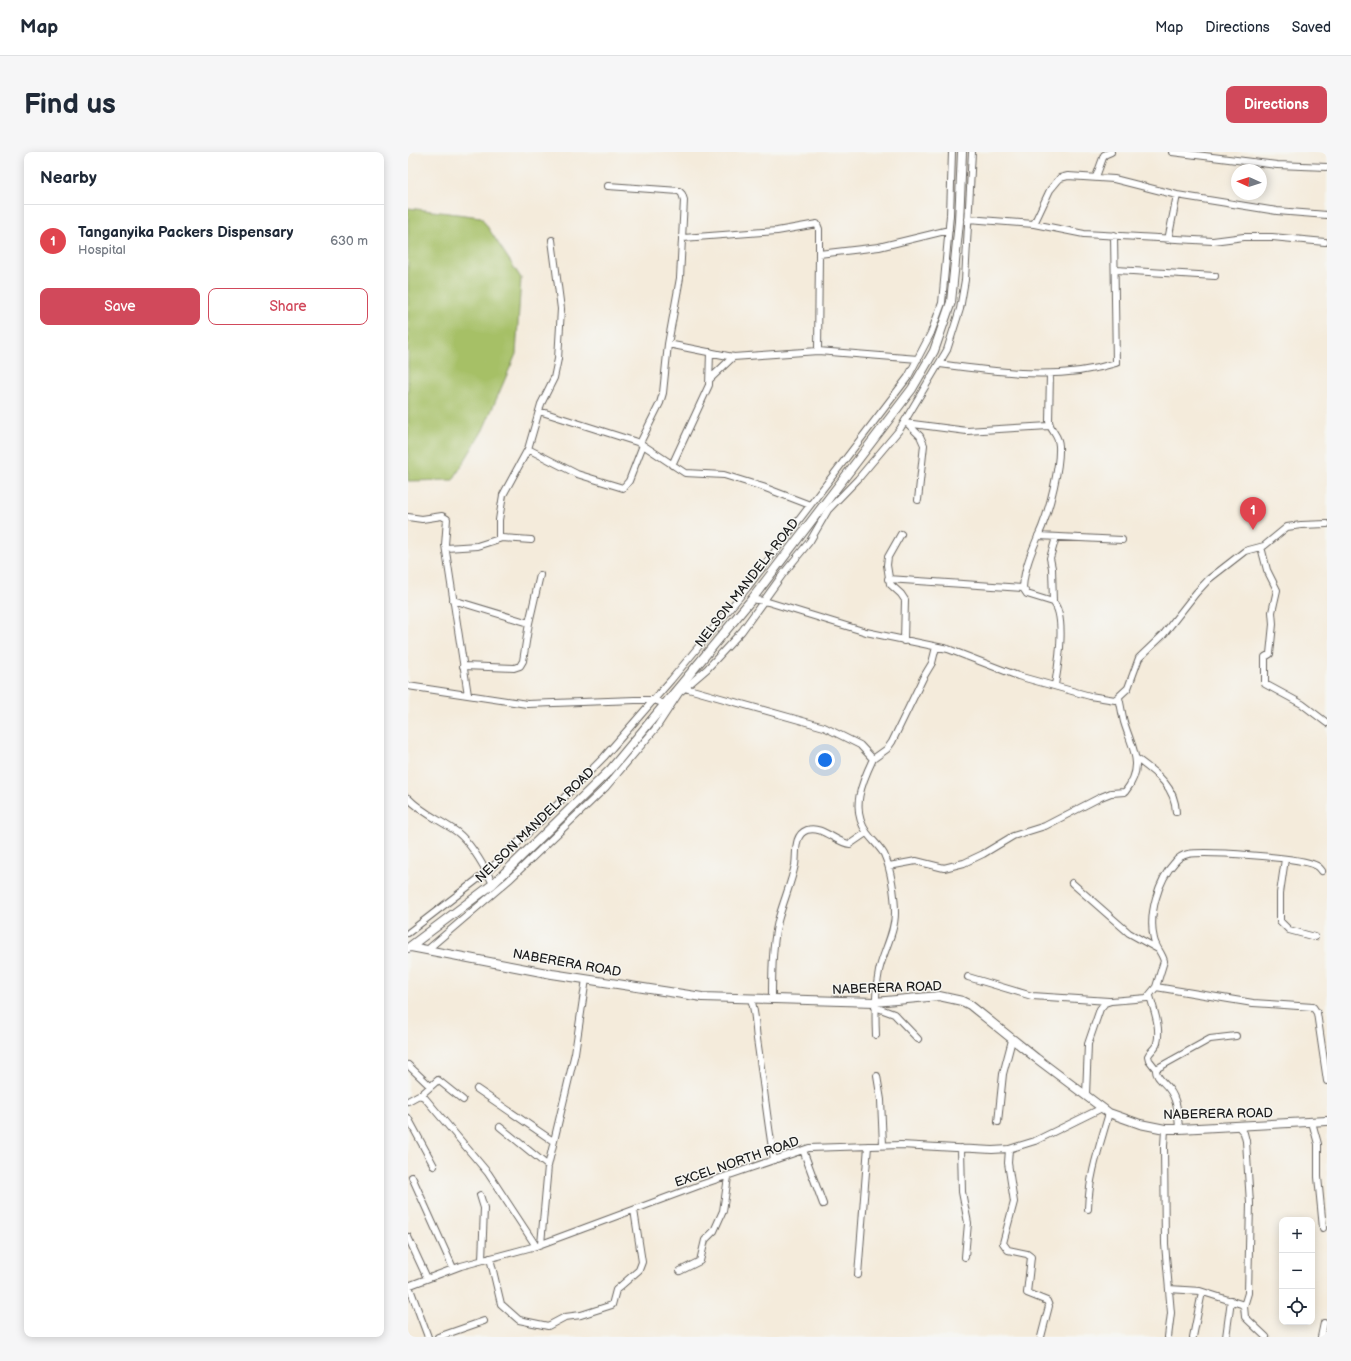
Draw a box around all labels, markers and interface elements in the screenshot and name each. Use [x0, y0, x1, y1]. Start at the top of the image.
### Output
text: Map [20, 16, 58, 39]
text: Map [1155, 19, 1183, 36]
text: Directions [1205, 19, 1270, 36]
text: Saved [1292, 19, 1331, 36]
button: Directions [1226, 86, 1327, 123]
text: Find us [24, 88, 116, 121]
north arrow [1231, 164, 1267, 200]
text: Nearby [40, 168, 97, 188]
text: Tanganyika Packers Dispensary [78, 223, 294, 242]
text: 1 [50, 233, 56, 249]
text: 630 m [330, 233, 368, 249]
text: Hospital [78, 242, 126, 258]
button: Save [40, 288, 200, 325]
button: Share [208, 288, 368, 325]
pin: 1 [1240, 497, 1266, 530]
street label: NELSON MANDELA ROAD [692, 515, 802, 651]
your location [815, 750, 835, 770]
street label: NELSON MANDELA ROAD [472, 764, 598, 886]
street label: NABERERA ROAD [512, 946, 622, 980]
street label: NABERERA ROAD [832, 978, 942, 998]
street label: NABERERA ROAD [1163, 1105, 1273, 1123]
street label: EXCEL NORTH ROAD [673, 1133, 801, 1191]
map controls [1279, 1217, 1315, 1325]
button: + [1279, 1217, 1315, 1253]
button: − [1279, 1253, 1315, 1289]
button: locate [1279, 1289, 1315, 1325]

